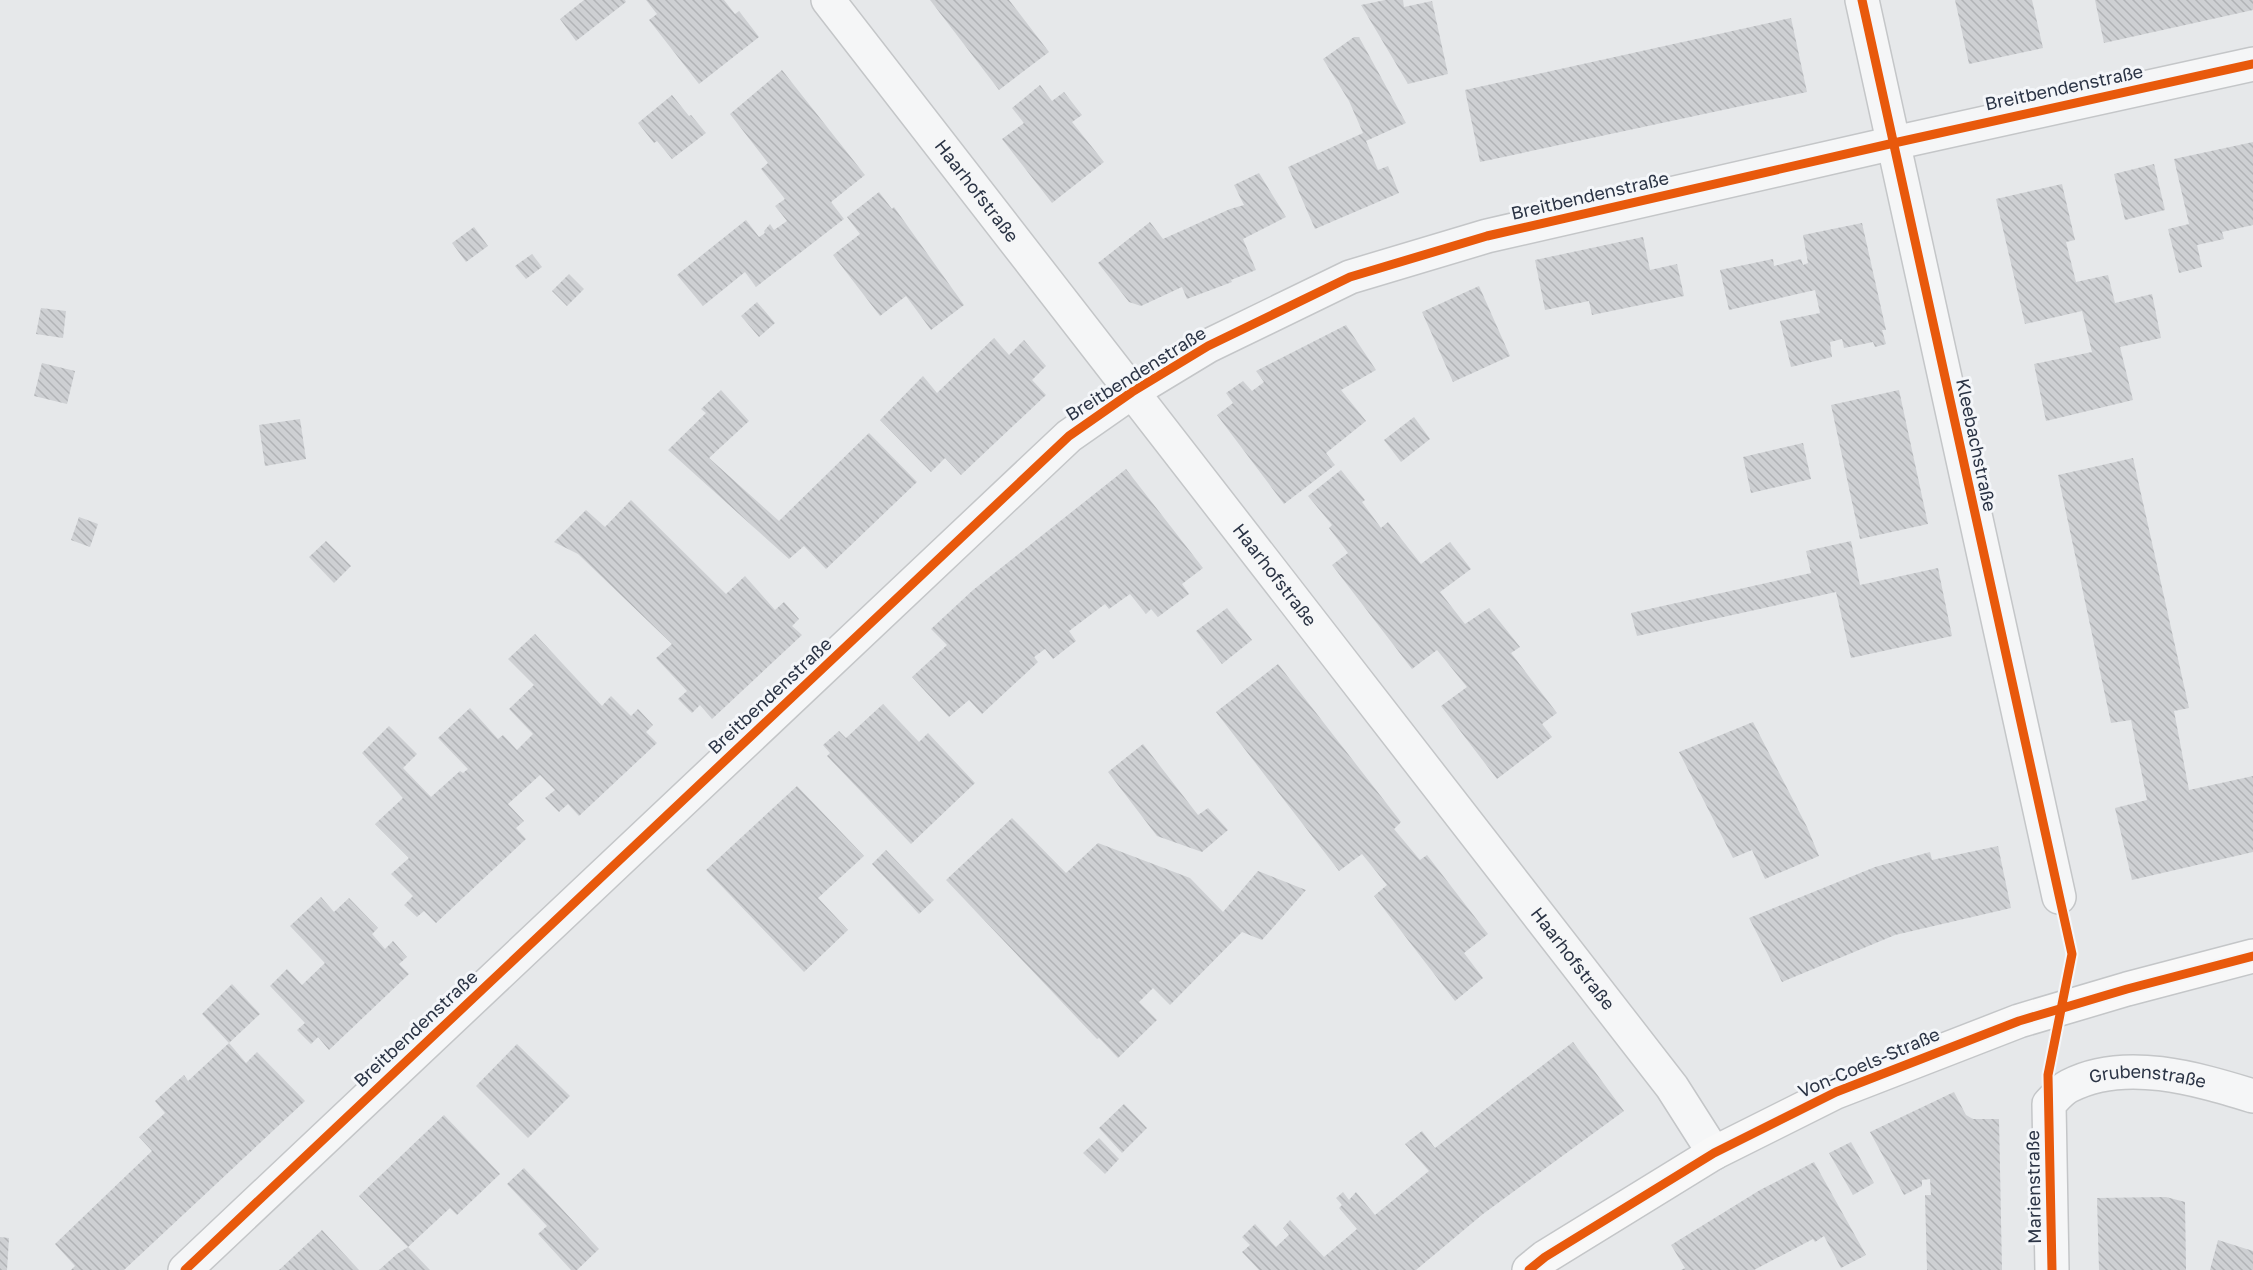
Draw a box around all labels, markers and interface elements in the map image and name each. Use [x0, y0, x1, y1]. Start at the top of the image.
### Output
street label: Breitbendenstraße [1983, 60, 2145, 115]
street label: Haarhofstraße [930, 135, 1024, 246]
street label: Breitbendenstraße [1509, 166, 1671, 224]
street label: Breitbendenstraße [1061, 321, 1210, 425]
street label: Kleebachstraße [1952, 376, 2002, 513]
street label: Haarhofstraße [1229, 519, 1322, 630]
street label: Breitbendenstraße [703, 632, 836, 758]
street label: Haarhofstraße [1527, 903, 1620, 1014]
street label: Breitbendenstraße [349, 965, 482, 1091]
street label: Von-Coels-Straße [1795, 1022, 1943, 1102]
street label: Grubenstraße [2086, 1060, 2209, 1092]
street label: Marienstraße [2021, 1130, 2045, 1244]

